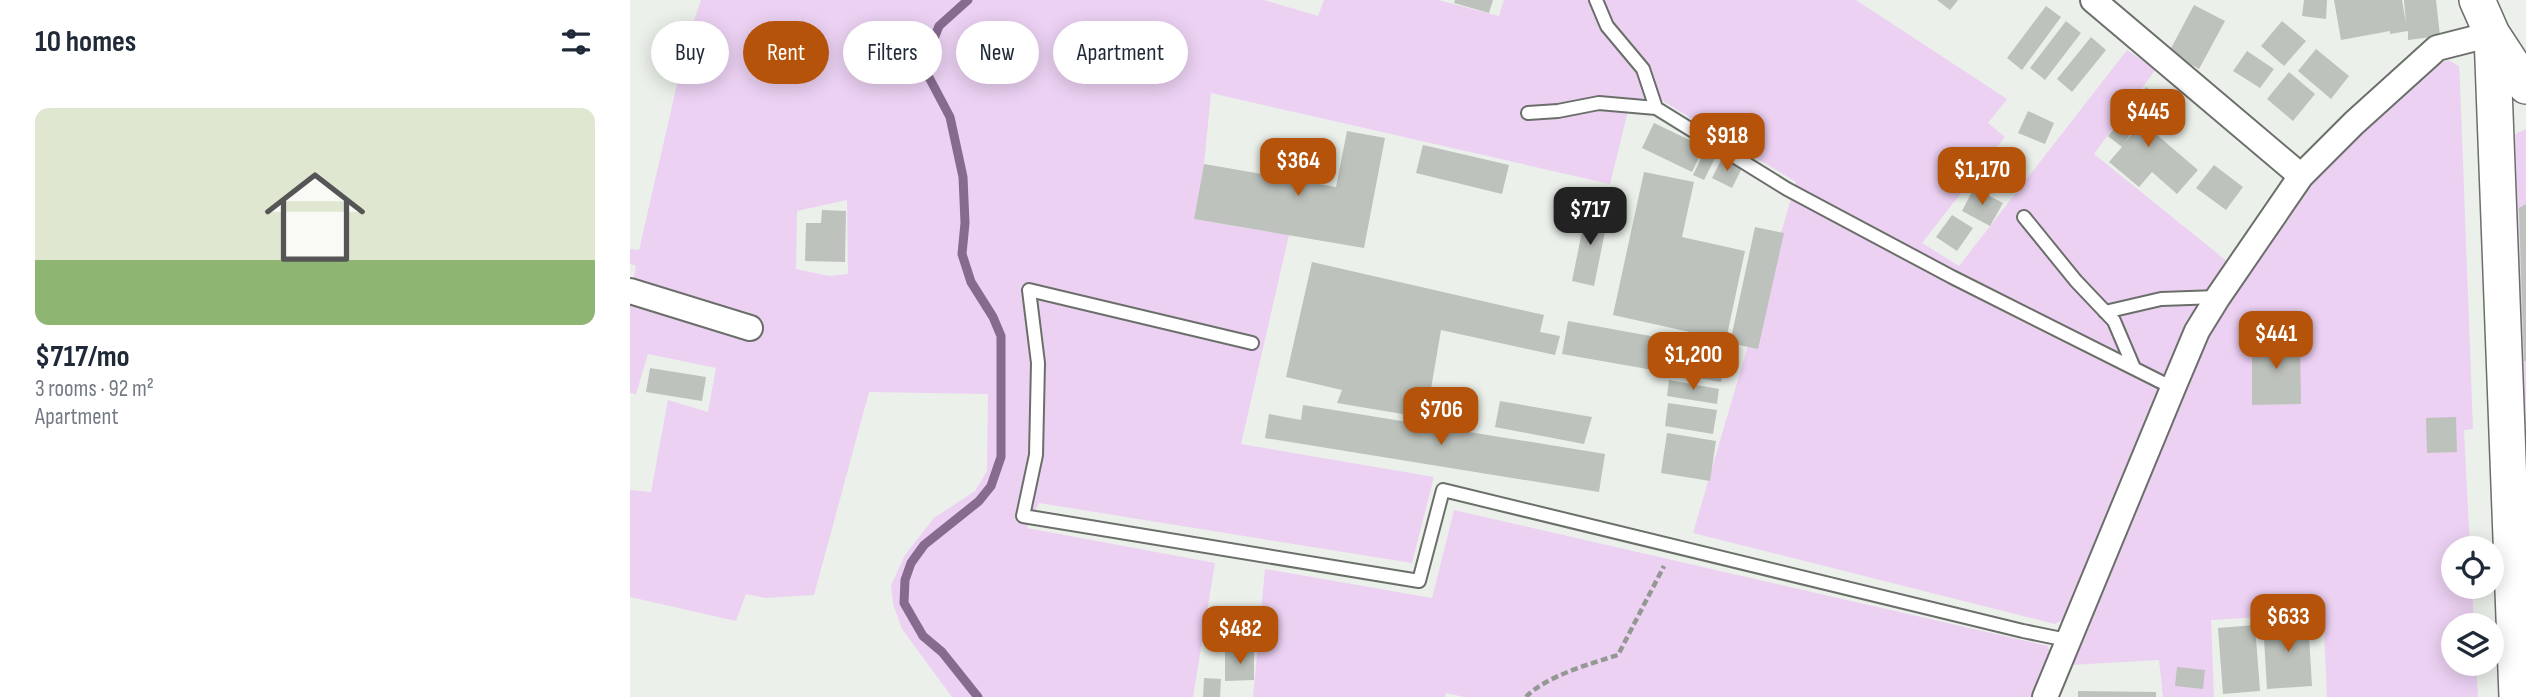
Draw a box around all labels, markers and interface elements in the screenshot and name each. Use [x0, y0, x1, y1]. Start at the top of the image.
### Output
chip: Buy [651, 21, 729, 84]
chip: Rent [743, 21, 829, 84]
chip: Filters [843, 21, 942, 84]
chip: New [956, 21, 1039, 84]
chip: Apartment [1053, 21, 1188, 84]
icon: filters [557, 23, 595, 61]
text: 10 homes [35, 24, 136, 60]
pin: $445 [2107, 90, 2189, 149]
text: $445 [2126, 98, 2170, 126]
pin: $918 [1686, 114, 1768, 173]
text: $918 [1706, 122, 1748, 150]
pin: $364 [1257, 138, 1339, 198]
text: $364 [1276, 147, 1320, 175]
pin: $1,170 [1925, 148, 2039, 207]
icon: home [252, 154, 378, 280]
text: $1,170 [1954, 156, 2010, 184]
pin: $717 [1549, 188, 1631, 247]
text: $717 [1570, 196, 1610, 224]
pin: $441 [2235, 312, 2317, 371]
text: $441 [2255, 320, 2297, 348]
pin: $1,200 [1636, 332, 1750, 392]
text: $717/mo [35, 339, 130, 375]
text: $1,200 [1664, 341, 1722, 369]
text: 3 rooms · 92 m² [35, 375, 154, 403]
pin: $706 [1400, 388, 1482, 447]
text: $706 [1419, 396, 1463, 424]
text: Apartment [35, 403, 119, 431]
map controls [2441, 536, 2504, 676]
button: locate [2441, 536, 2504, 599]
pin: $633 [2247, 594, 2329, 654]
text: $633 [2266, 603, 2310, 631]
pin: $482 [1199, 606, 1281, 666]
button: layers [2441, 613, 2504, 676]
text: $482 [1218, 615, 1262, 643]

